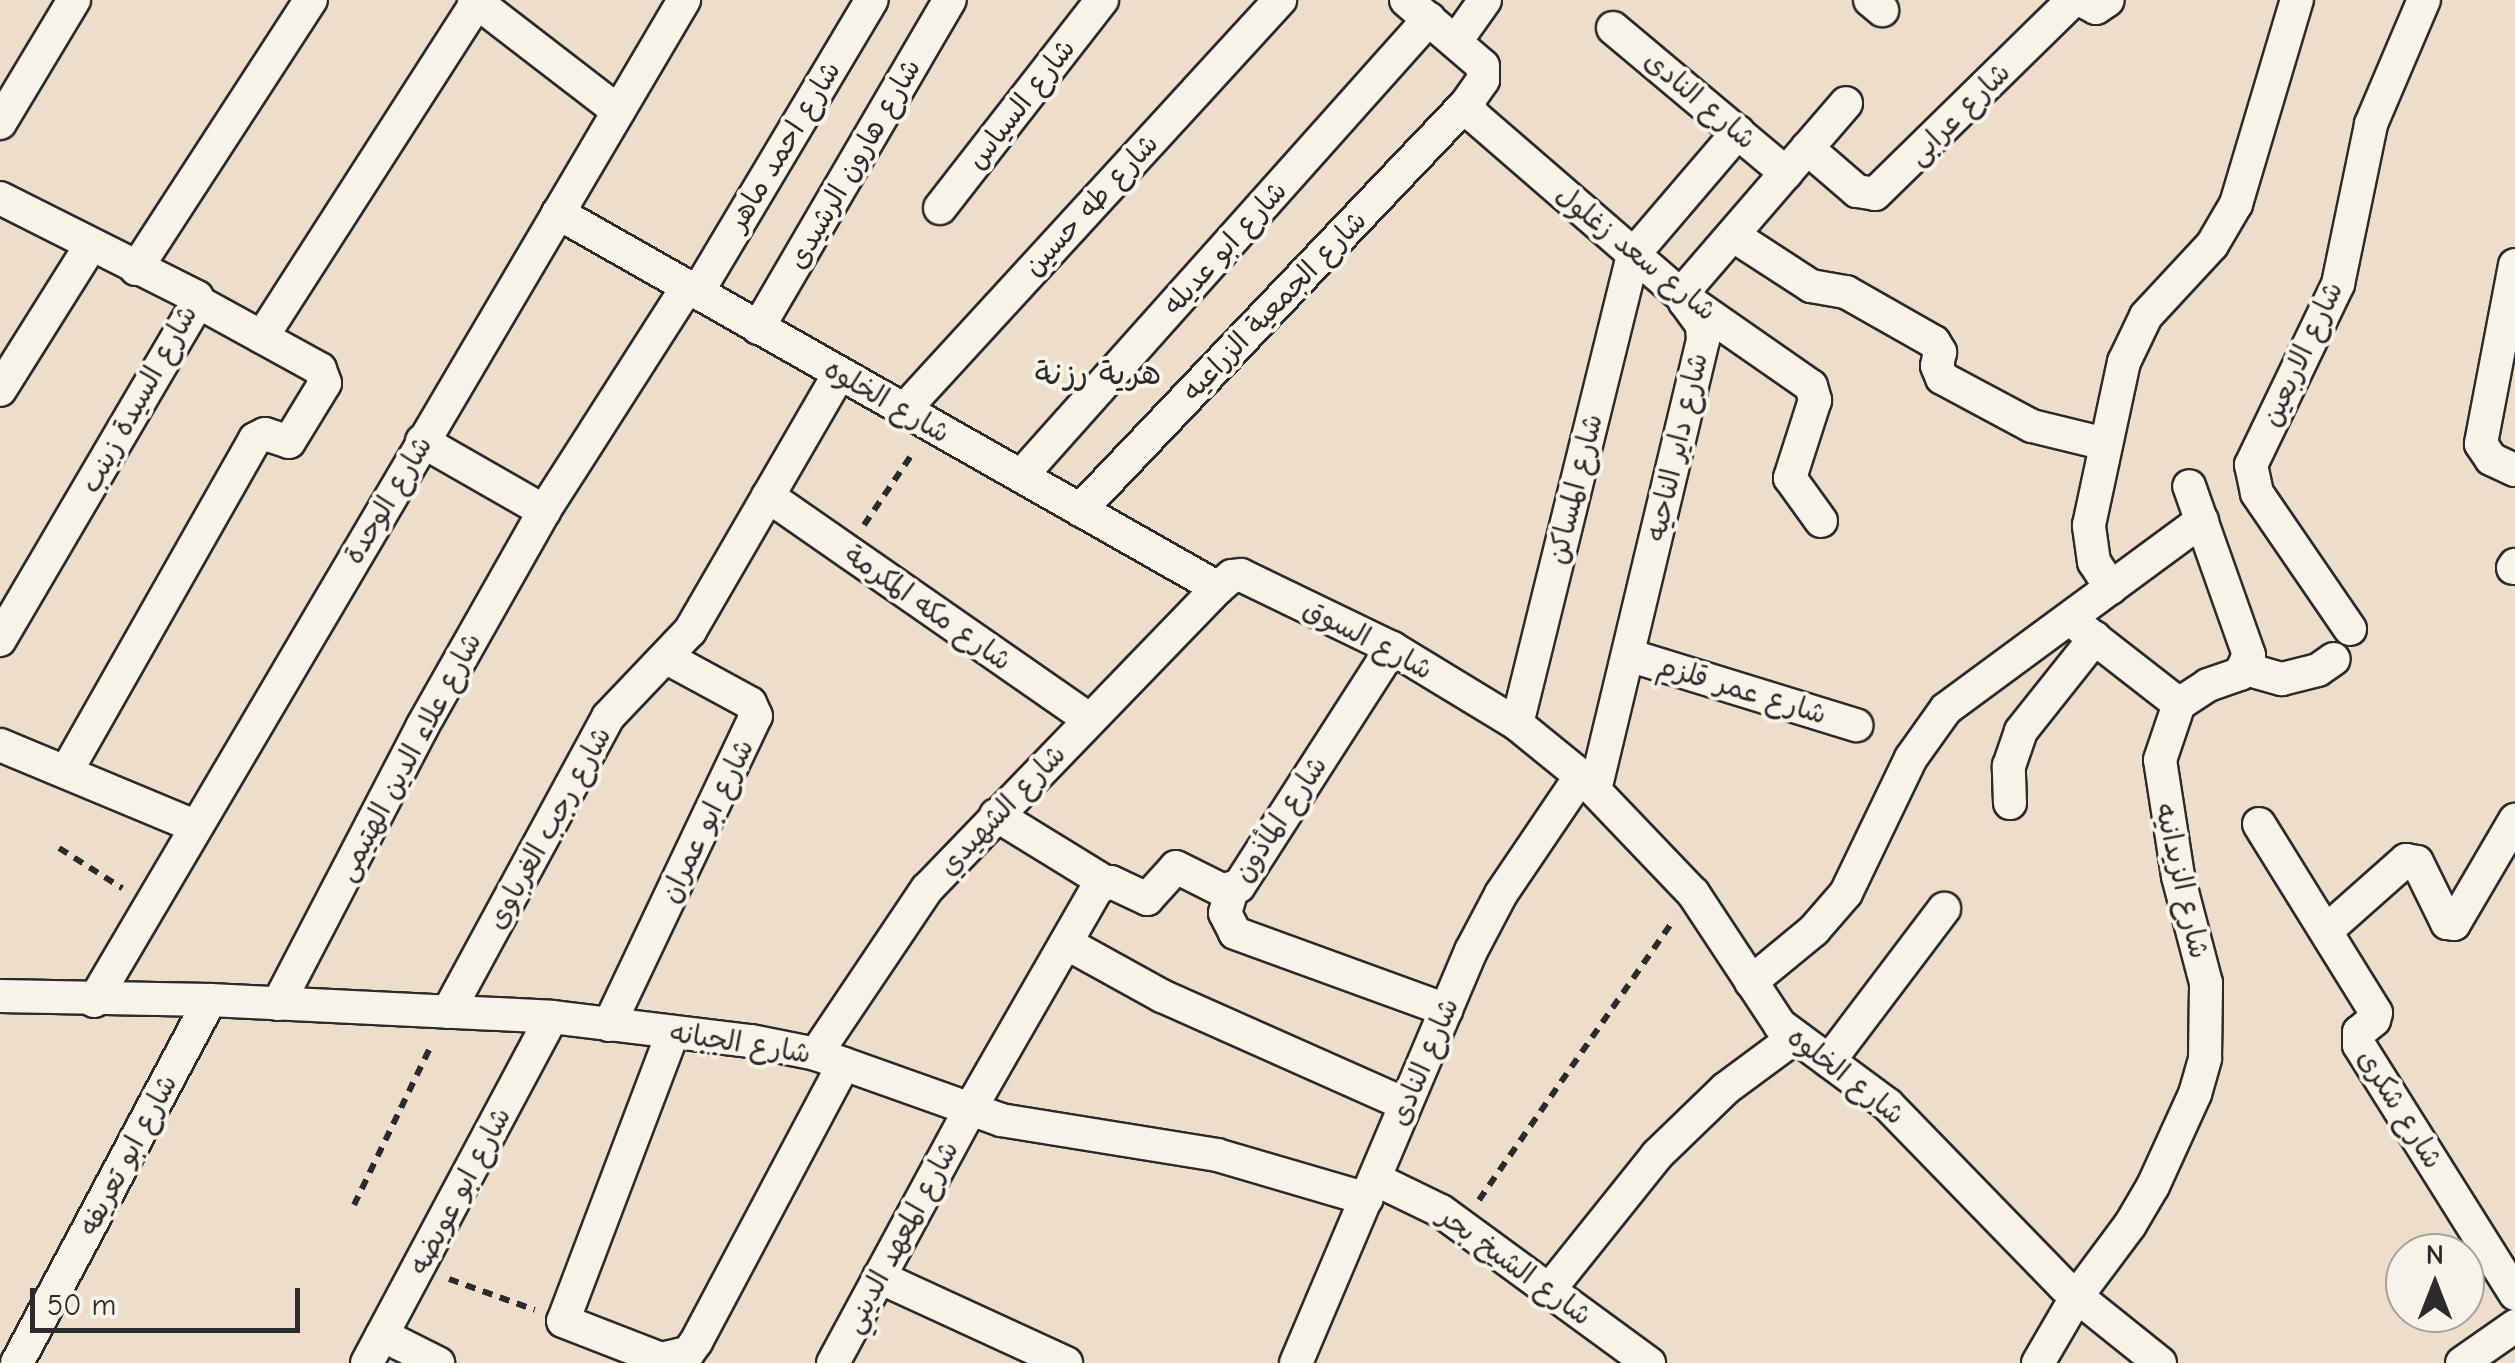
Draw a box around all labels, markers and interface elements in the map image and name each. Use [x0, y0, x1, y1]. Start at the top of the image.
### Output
street label: شارع السياس [960, 32, 1082, 176]
street label: شارع النادى [1637, 44, 1763, 156]
street label: شارع هارون الرشيدى [780, 53, 928, 275]
street label: شارع احمد ماهر [720, 55, 848, 237]
street label: شارع عرابى [1901, 56, 2017, 172]
street label: شارع طه حسين [1017, 127, 1165, 283]
street label: شارع ابو عديله [1156, 174, 1294, 322]
street label: شارع سعد زغلول [1549, 178, 1723, 328]
street label: شارع الجمعية الزراعيه [1175, 204, 1373, 408]
street label: شارع الاربعين [2254, 276, 2350, 432]
street label: شارع السيدة زينب [74, 299, 204, 499]
street label: شارع داير الناحيه [1639, 350, 1715, 544]
street label: شارع الخلوه [818, 352, 956, 450]
district label: هرية رزنة [1035, 355, 1161, 393]
street label: شارع المساكن [1540, 411, 1610, 567]
street label: شارع الوحدة [337, 430, 439, 570]
street label: شارع مكه المكرمة [838, 538, 1018, 678]
street label: شارع السوق [1298, 591, 1438, 687]
street label: شارع علاء الدين الهتيمى [329, 627, 489, 887]
street label: شارع عمر قلزم [1654, 648, 1830, 732]
street label: شارع رجب الغرباوى [479, 721, 619, 935]
street label: شارع ابو عمران [653, 734, 761, 908]
street label: شارع الشهيدي [931, 738, 1073, 882]
street label: شارع المأذون [1226, 750, 1334, 888]
street label: شارع الزيدانيه [2148, 800, 2216, 962]
street label: شارع النادى [1382, 993, 1466, 1131]
street label: شارع الجبانه [667, 1015, 813, 1071]
street label: شارع الخلوه [1781, 1020, 1911, 1132]
street label: شارع شكرى [2350, 1043, 2450, 1175]
street label: شارع ابو تعريفه [72, 1069, 184, 1241]
street label: شارع ابو عويضه [402, 1102, 518, 1280]
street label: شارع المعهد الديني [836, 1135, 966, 1339]
street label: شارع الشيخ بحر [1432, 1199, 1598, 1333]
north arrow [2385, 1233, 2485, 1333]
text: N [2426, 1239, 2444, 1271]
scale bar [35, 1268, 305, 1330]
text: 50 m [47, 1288, 116, 1323]

